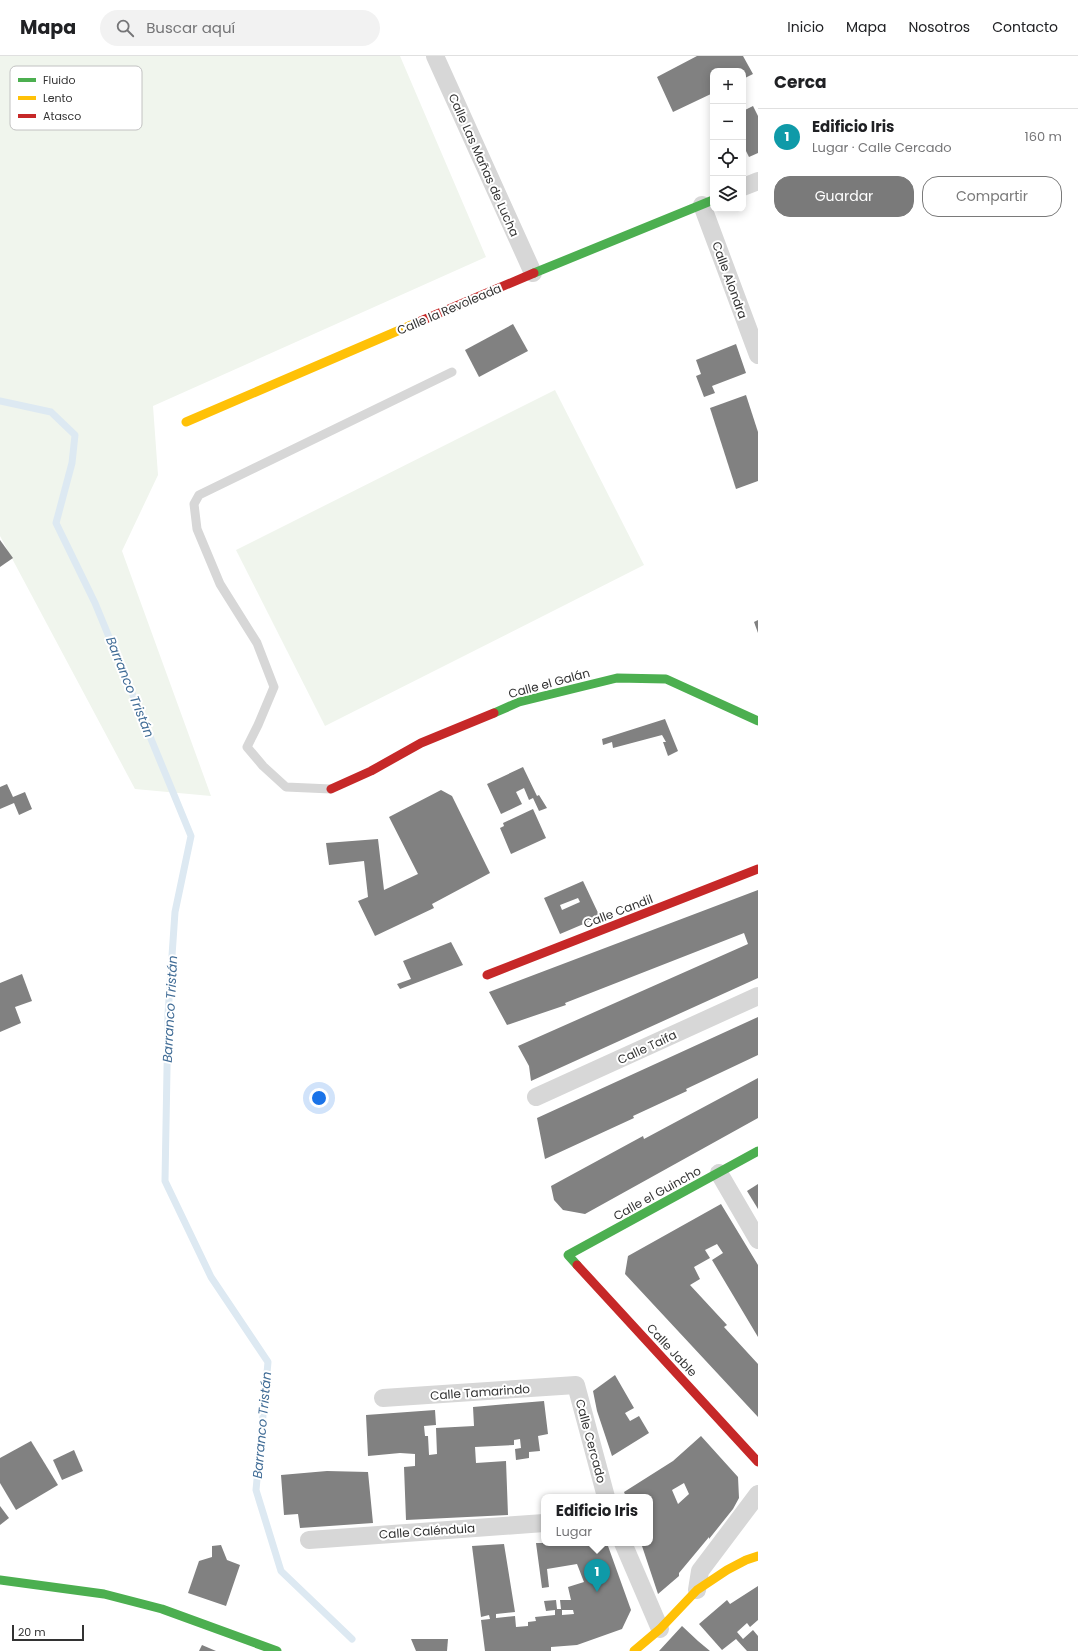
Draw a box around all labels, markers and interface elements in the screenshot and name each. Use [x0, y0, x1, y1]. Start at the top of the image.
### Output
search box [100, 10, 380, 46]
text: Mapa [20, 14, 76, 41]
icon: search [114, 17, 136, 39]
text: Buscar aquí [146, 17, 235, 38]
text: Inicio [787, 17, 824, 37]
text: Mapa [846, 17, 887, 37]
text: Nosotros [909, 17, 970, 37]
text: Contacto [992, 17, 1058, 37]
legend [10, 66, 142, 130]
map controls [710, 68, 746, 212]
button: + [710, 68, 746, 104]
text: Cerca [774, 70, 827, 94]
text: Fluido [43, 72, 75, 88]
text: Lento [43, 90, 73, 106]
street label: Calle Las Mañas de Lucha [445, 91, 523, 239]
button: − [710, 104, 746, 140]
text: Atasco [43, 108, 81, 124]
text: Edificio Iris [812, 116, 894, 137]
text: 1 [785, 127, 789, 146]
text: 160 m [1025, 127, 1062, 146]
text: Lugar · Calle Cercado [812, 138, 952, 157]
button: locate [710, 140, 746, 176]
button: layers [710, 176, 746, 212]
button: Guardar [774, 176, 914, 217]
button: Compartir [922, 176, 1062, 217]
street label: Calle Alondra [708, 239, 752, 321]
street label: Calle la Revoleada [394, 279, 504, 339]
water label: Barranco Tristán [101, 634, 159, 740]
street label: Calle el Galán [506, 664, 592, 702]
street label: Calle Candil [581, 890, 655, 932]
water label: Barranco Tristán [158, 955, 182, 1063]
street label: Calle Taifa [615, 1026, 679, 1068]
your location [309, 1088, 329, 1108]
street label: Calle el Guincho [610, 1162, 704, 1224]
street label: Calle Jable [643, 1320, 701, 1380]
water label: Barranco Tristán [248, 1371, 276, 1479]
street label: Calle Tamarindo [430, 1380, 531, 1404]
street label: Calle Cercado [572, 1397, 610, 1485]
popup [541, 1494, 653, 1546]
text: Edificio Iris [556, 1500, 638, 1521]
street label: Calle Caléndula [378, 1519, 476, 1543]
text: Lugar [556, 1522, 592, 1541]
pin: 1 [584, 1559, 610, 1592]
scale bar [12, 1623, 84, 1642]
text: 20 m [18, 1624, 46, 1640]

